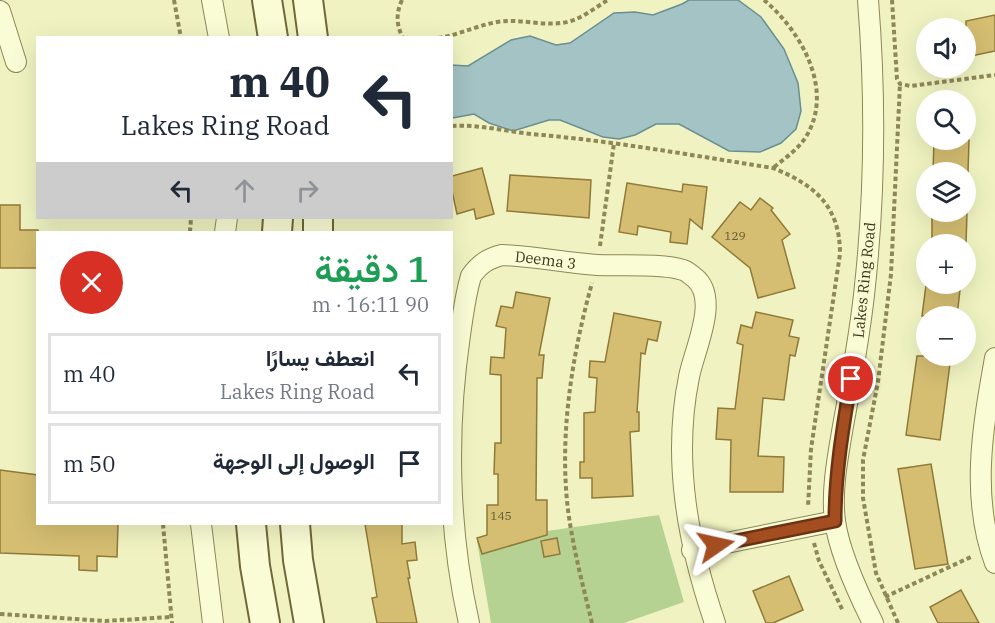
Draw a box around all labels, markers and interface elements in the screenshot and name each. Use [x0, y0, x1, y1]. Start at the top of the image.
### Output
map controls [916, 18, 976, 366]
button: sound [916, 18, 976, 78]
text: 40 m [229, 54, 330, 109]
icon: left [351, 60, 429, 138]
button: search [916, 90, 976, 150]
text: Lakes Ring Road [121, 107, 330, 142]
button: layers [916, 162, 976, 222]
icon: left [165, 174, 198, 207]
icon: ahead [228, 174, 261, 207]
icon: right [291, 174, 324, 207]
street label: Lakes Ring Road [848, 221, 880, 339]
house number: 129 [724, 228, 746, 243]
button: + [916, 234, 976, 294]
text: 1 دقيقة [315, 245, 429, 292]
street label: Deema 3 [514, 246, 577, 273]
button: close [60, 251, 123, 314]
text: 90 m · 16:11 [312, 291, 429, 318]
button: − [916, 306, 976, 366]
text: انعطف يسارًا [266, 343, 375, 372]
pin [825, 353, 876, 404]
icon: left [393, 357, 426, 390]
text: 40 m [63, 359, 115, 388]
icon: arrive [834, 362, 867, 395]
text: Lakes Ring Road [220, 378, 375, 405]
text: الوصول إلى الوجهة [213, 446, 375, 475]
icon: arrive [393, 447, 426, 480]
text: 50 m [63, 449, 115, 478]
house number: 145 [490, 508, 512, 523]
position arrow [684, 513, 748, 577]

